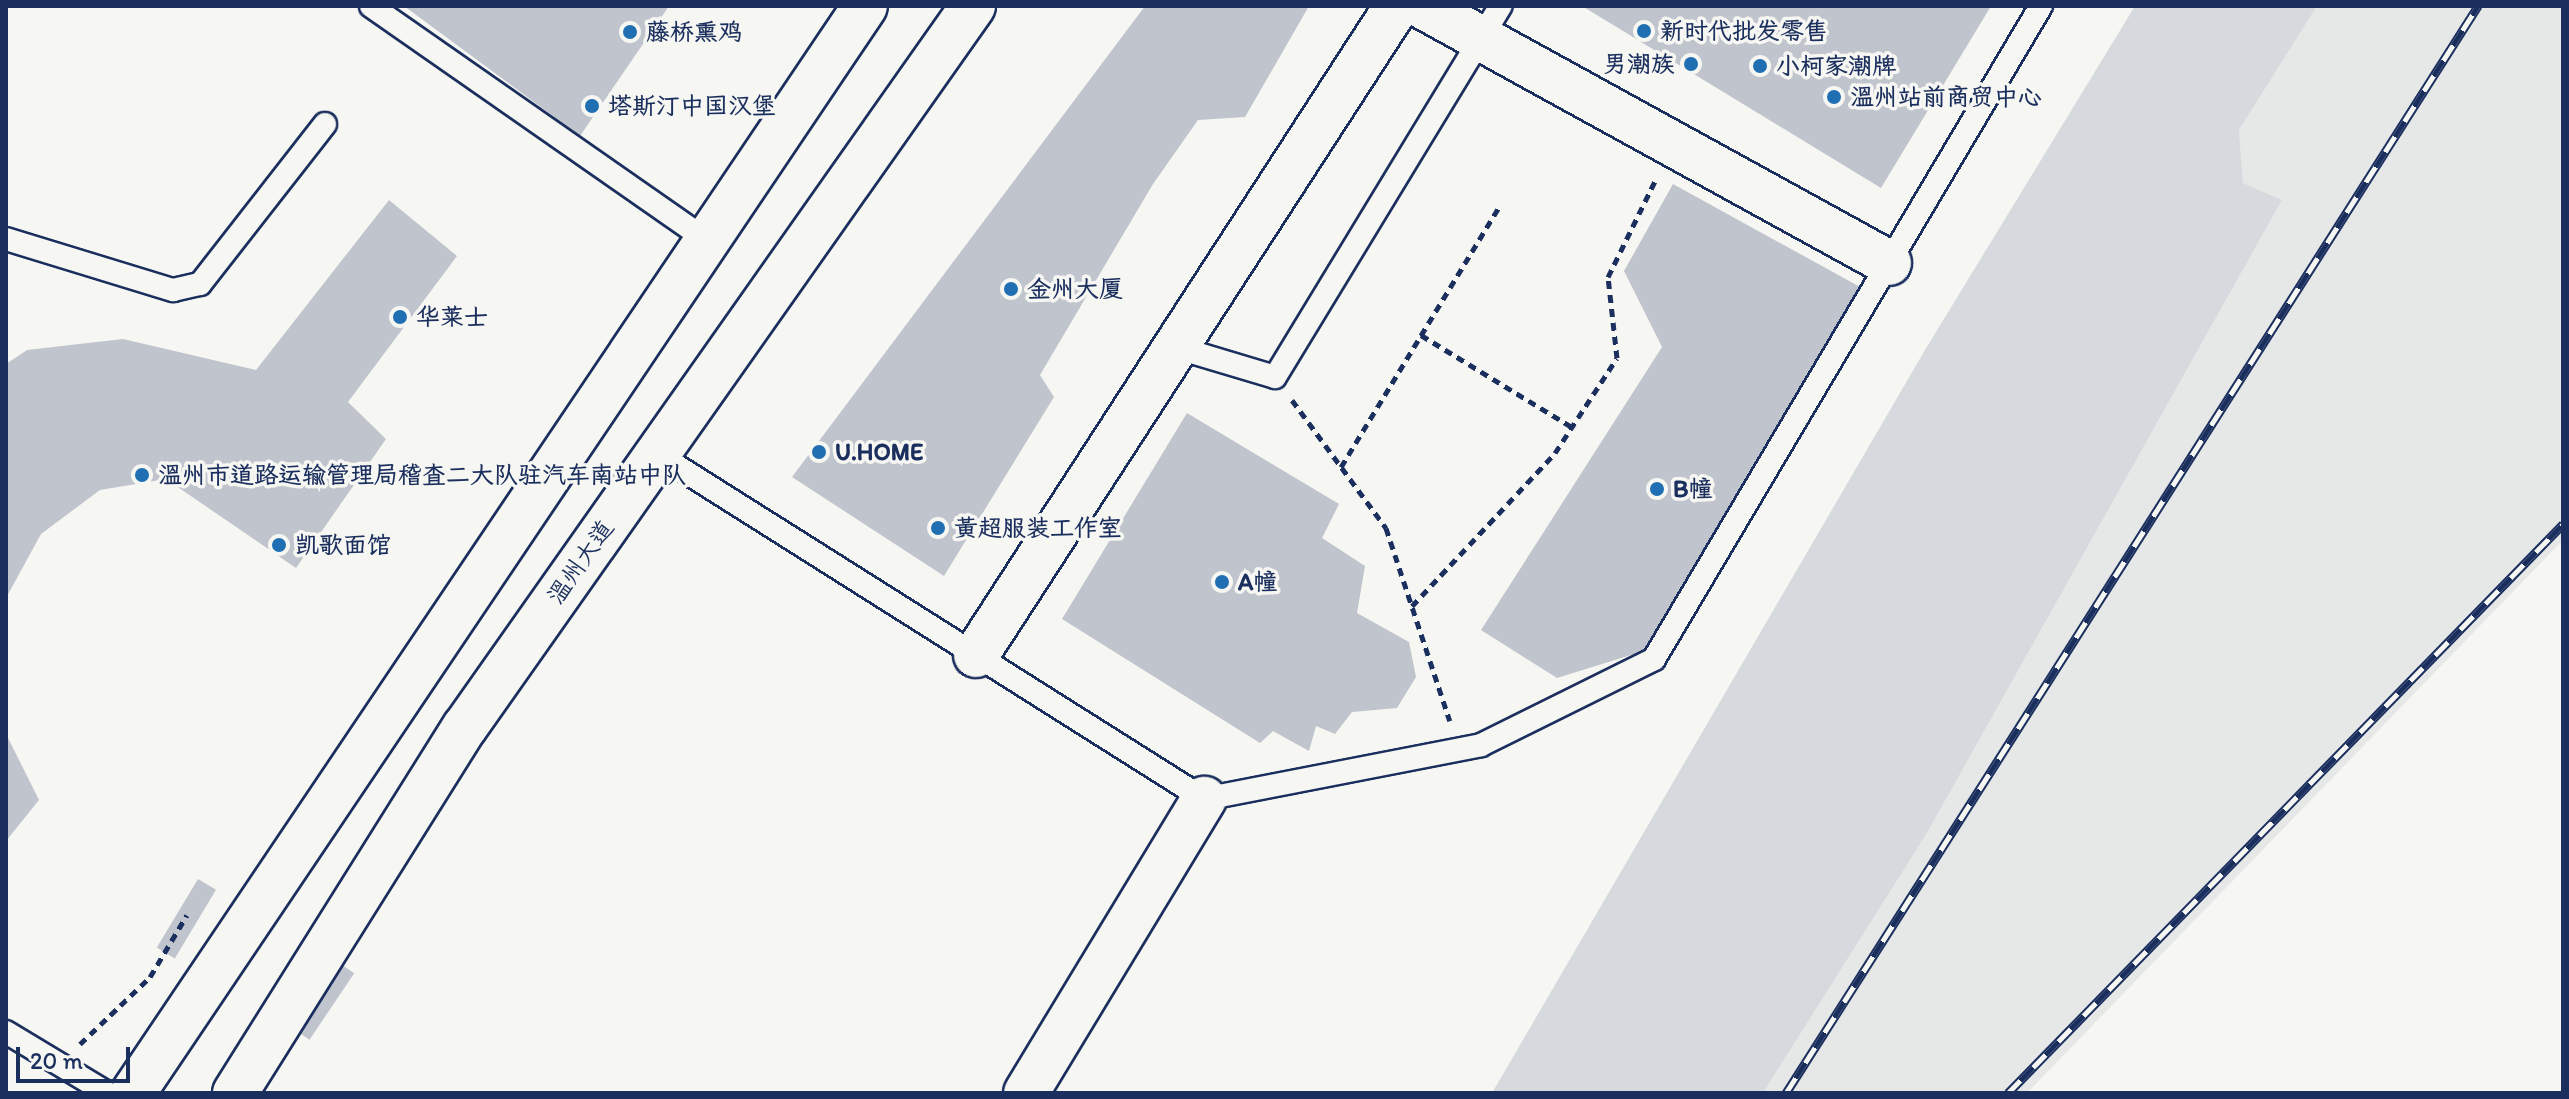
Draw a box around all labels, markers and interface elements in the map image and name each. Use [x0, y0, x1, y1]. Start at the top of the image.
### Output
place label: 新时代批发零售 [1660, 17, 1828, 45]
place label: 藤桥熏鸡 [646, 18, 742, 46]
marker: 新时代批发零售 [1635, 22, 1653, 40]
marker: 藤桥熏鸡 [621, 23, 639, 41]
place label: 男潮族 [1603, 50, 1675, 78]
place label: 小柯家潮牌 [1776, 52, 1896, 80]
marker: 男潮族 [1682, 55, 1700, 73]
marker: 小柯家潮牌 [1751, 57, 1769, 75]
place label: 温州站前商贸中心 [1850, 83, 2042, 111]
marker: 温州站前商贸中心 [1825, 88, 1843, 106]
place label: 塔斯汀中国汉堡 [608, 92, 776, 120]
marker: 塔斯汀中国汉堡 [583, 97, 601, 115]
place label: 金州大厦 [1027, 275, 1123, 303]
marker: 金州大厦 [1002, 280, 1020, 298]
place label: 华莱士 [416, 303, 488, 331]
marker: 华莱士 [391, 308, 409, 326]
place label: U.HOME [835, 438, 923, 466]
marker: U.HOME [810, 443, 828, 461]
place label: 温州市道路运输管理局稽查二大队驻汽车南站中队 [158, 461, 686, 489]
marker: 温州市道路运输管理局稽查二大队驻汽车南站中队 [133, 466, 151, 484]
place label: B幢 [1673, 475, 1713, 503]
marker: B幢 [1648, 480, 1666, 498]
street label: 温州大道 [541, 514, 619, 610]
place label: 黄超服装工作室 [954, 514, 1122, 542]
marker: 黄超服装工作室 [929, 519, 947, 537]
place label: 凯歌面馆 [295, 531, 391, 559]
marker: 凯歌面馆 [270, 536, 288, 554]
place label: A幢 [1238, 568, 1277, 596]
marker: A幢 [1213, 573, 1231, 591]
scale bar [20, 1031, 134, 1081]
text: 20 m [30, 1046, 83, 1075]

